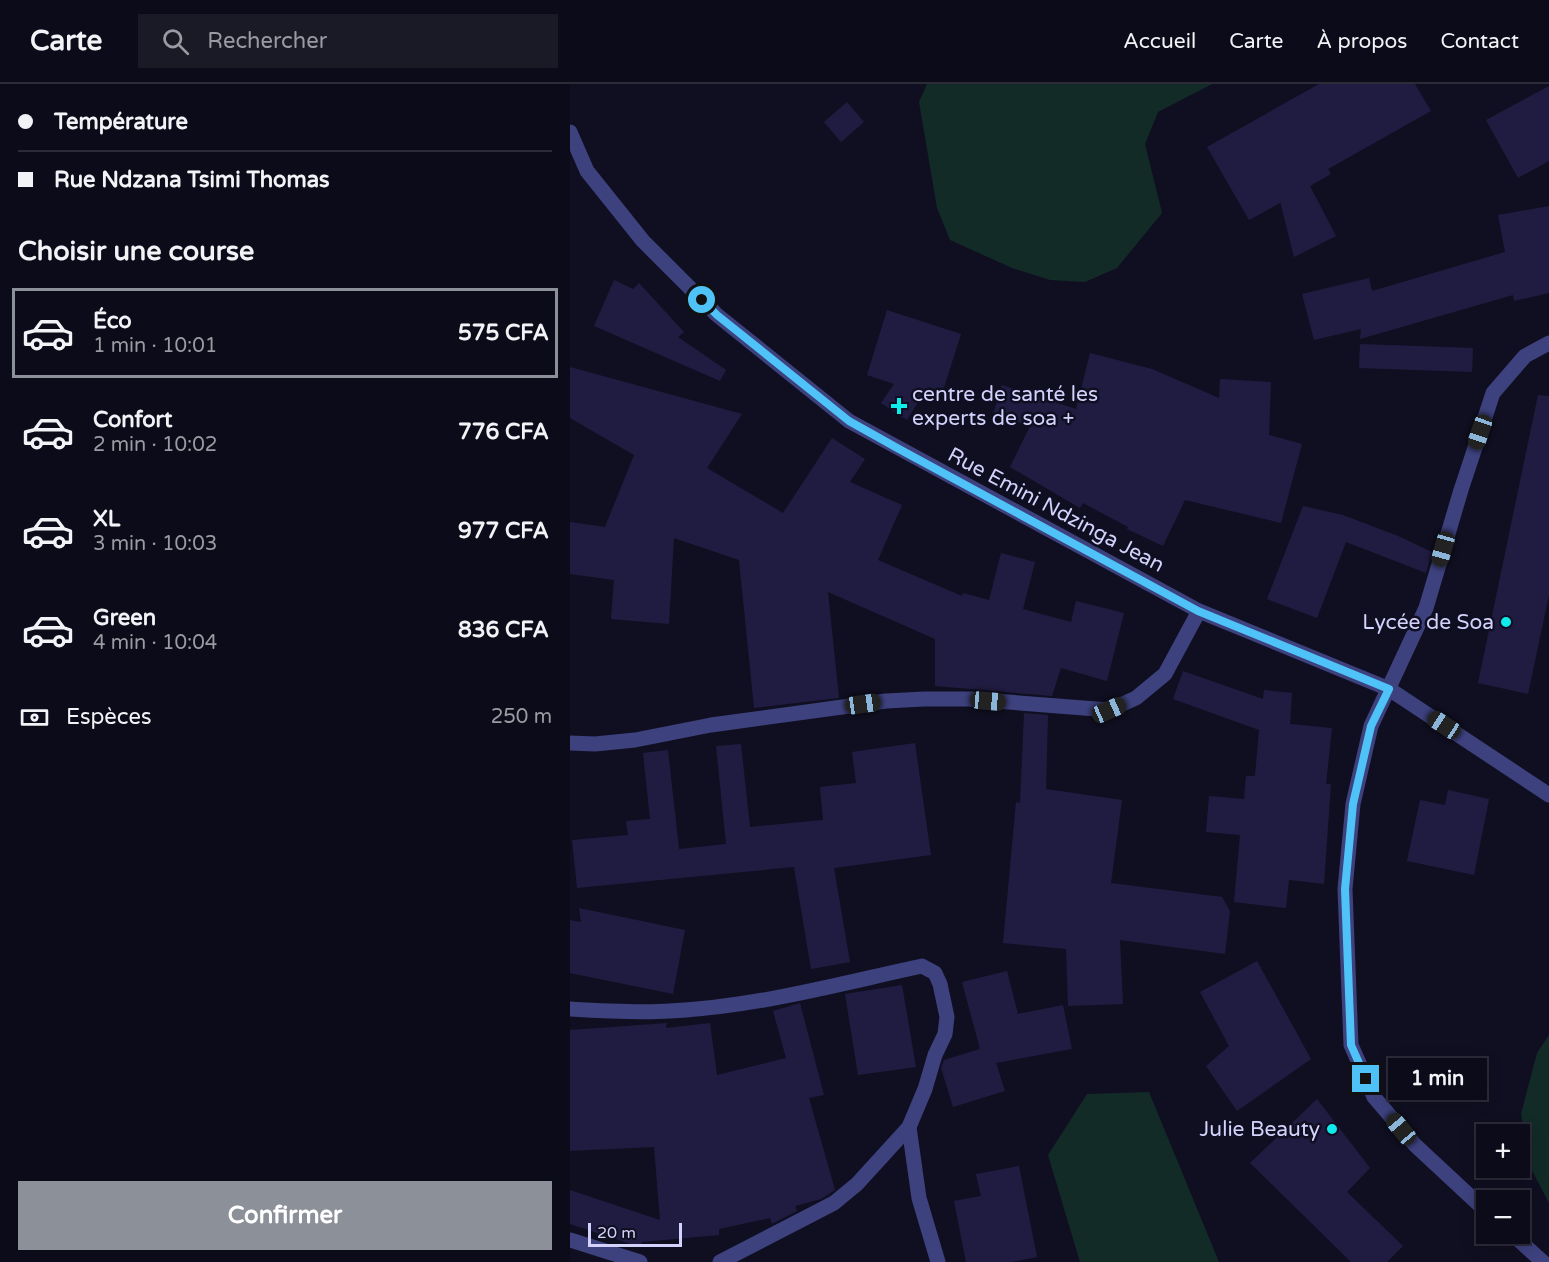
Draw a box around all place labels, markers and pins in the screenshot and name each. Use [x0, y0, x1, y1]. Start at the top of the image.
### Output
place label: centre de santé les experts de soa + [912, 382, 1098, 431]
marker: centre de santé les experts de soa + [890, 397, 908, 415]
place label: Lycée de Soa [1362, 610, 1494, 635]
marker: Lycée de Soa [1499, 615, 1513, 629]
place label: Julie Beauty [1200, 1117, 1320, 1142]
marker: Julie Beauty [1325, 1122, 1339, 1136]

